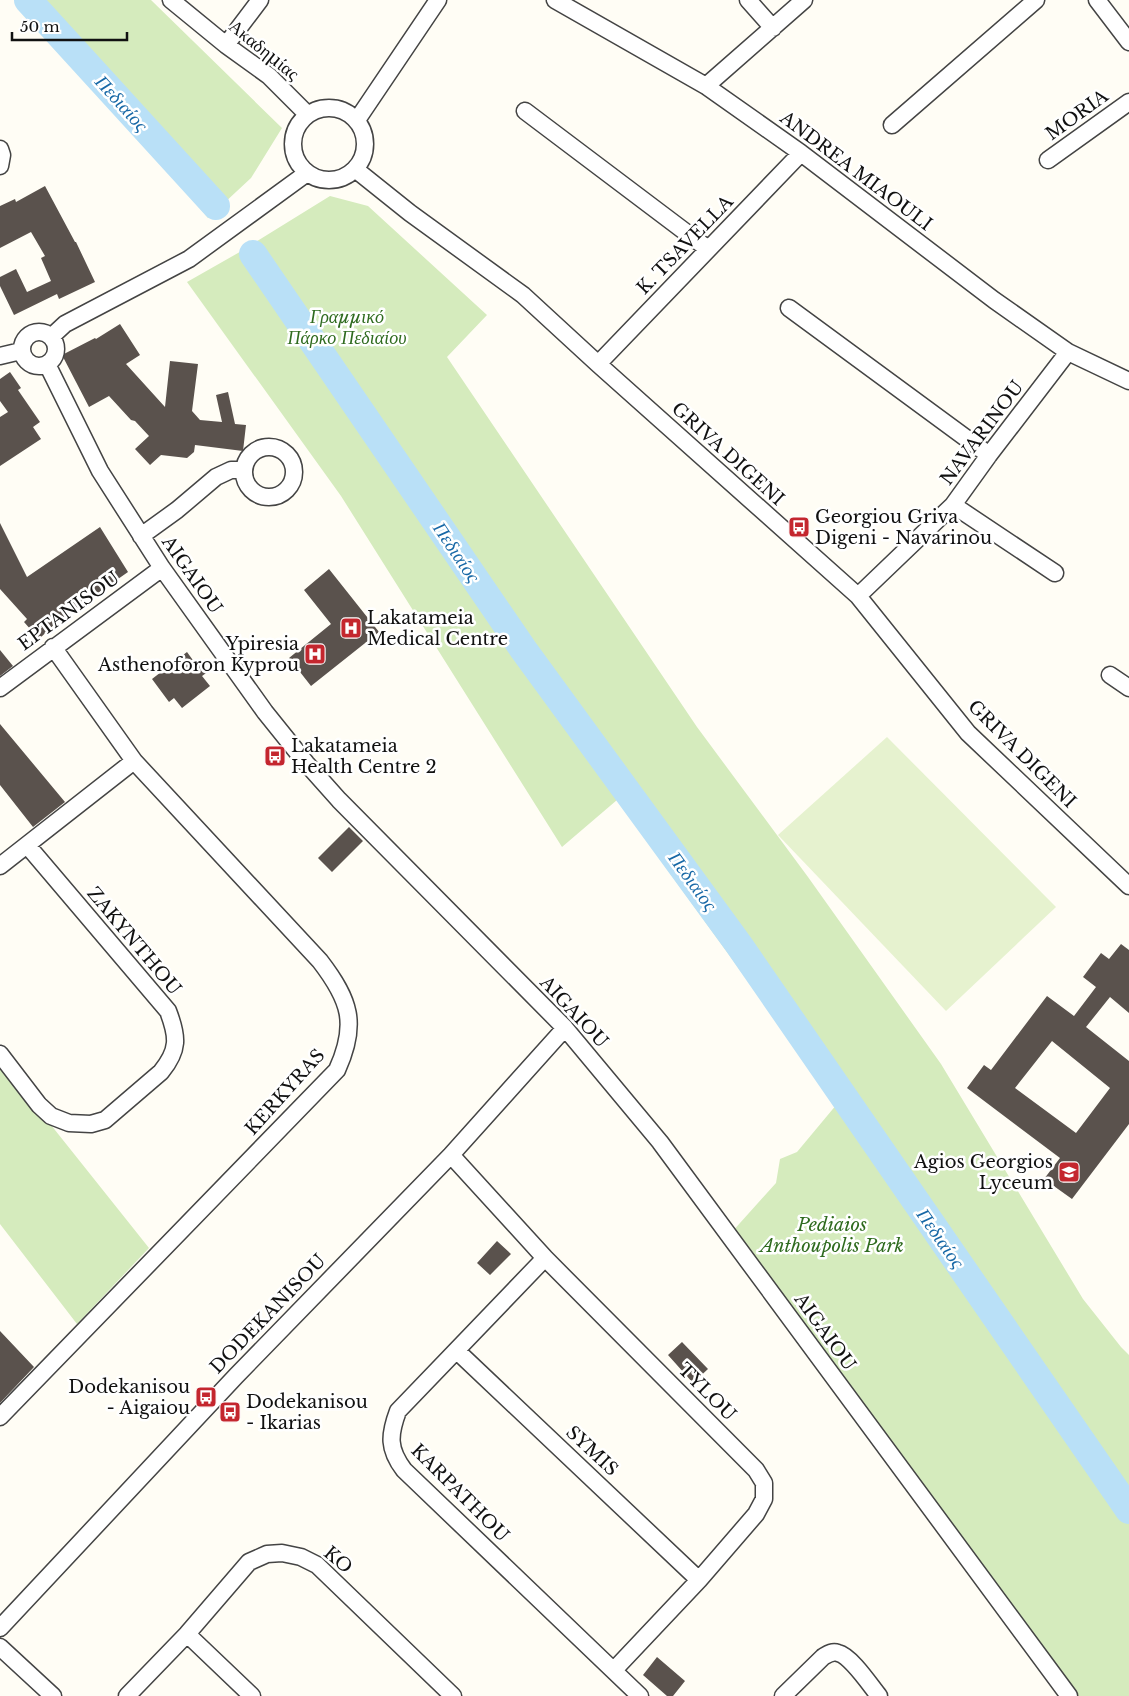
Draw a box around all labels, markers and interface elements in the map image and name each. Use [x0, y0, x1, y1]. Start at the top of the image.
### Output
scale bar [12, 10, 128, 42]
street label: Ακαδημίας [225, 15, 303, 85]
text: 50 m [20, 17, 60, 36]
water label: Πεδιαίος [90, 70, 153, 136]
street label: MORIA [1042, 84, 1113, 145]
street label: ANDREA MIAOULI [775, 106, 936, 235]
street label: K. TSAVELLA [632, 190, 738, 299]
park label: Γραμμικό Πάρκο Πεδιαίου [287, 306, 406, 349]
street label: NAVARINOU [936, 376, 1028, 490]
street label: GRIVA DIGENI [667, 398, 789, 510]
place label: Georgiou Griva Digeni - Navarinou [815, 506, 992, 549]
bus stop icon: Georgiou Griva Digeni - Navarinou [787, 515, 811, 539]
water label: Πεδιαίος [428, 517, 485, 587]
street label: AIGAIOU [157, 531, 227, 618]
street label: EPTANISOU [14, 567, 124, 655]
place label: Lakatameia Medical Centre [367, 607, 508, 650]
hospital icon: Lakatameia Medical Centre [339, 616, 363, 640]
place label: Ypiresia Asthenoforon Kyprou [97, 633, 299, 676]
hospital icon: Ypiresia Asthenoforon Kyprou [303, 642, 327, 666]
street label: GRIVA DIGENI [963, 695, 1081, 813]
place label: Lakatameia Health Centre 2 [291, 735, 437, 778]
bus stop icon: Lakatameia Health Centre 2 [263, 744, 287, 768]
water label: Πεδιαίος [663, 846, 722, 916]
street label: ZAKYNTHOU [82, 882, 186, 1000]
street label: AIGAIOU [535, 971, 613, 1052]
street label: KERKYRAS [241, 1044, 329, 1140]
place label: Agios Georgios Lyceum [913, 1151, 1053, 1194]
school or university icon: Agios Georgios Lyceum [1057, 1160, 1081, 1184]
water label: Πεδιαίος [911, 1203, 970, 1273]
park label: Pediaios Anthoupolis Park [758, 1214, 904, 1257]
street label: DODEKANISOU [206, 1250, 330, 1378]
street label: AIGAIOU [789, 1288, 860, 1375]
street label: TYLOU [673, 1358, 741, 1426]
place label: Dodekanisou - Aigaiou [68, 1376, 190, 1419]
bus stop icon: Dodekanisou - Aigaiou [194, 1385, 218, 1409]
place label: Dodekanisou - Ikarias [246, 1391, 368, 1434]
bus stop icon: Dodekanisou - Ikarias [218, 1400, 242, 1424]
street label: SYMIS [561, 1421, 623, 1481]
street label: KARPATHOU [407, 1440, 513, 1546]
street label: KO [319, 1542, 357, 1578]

